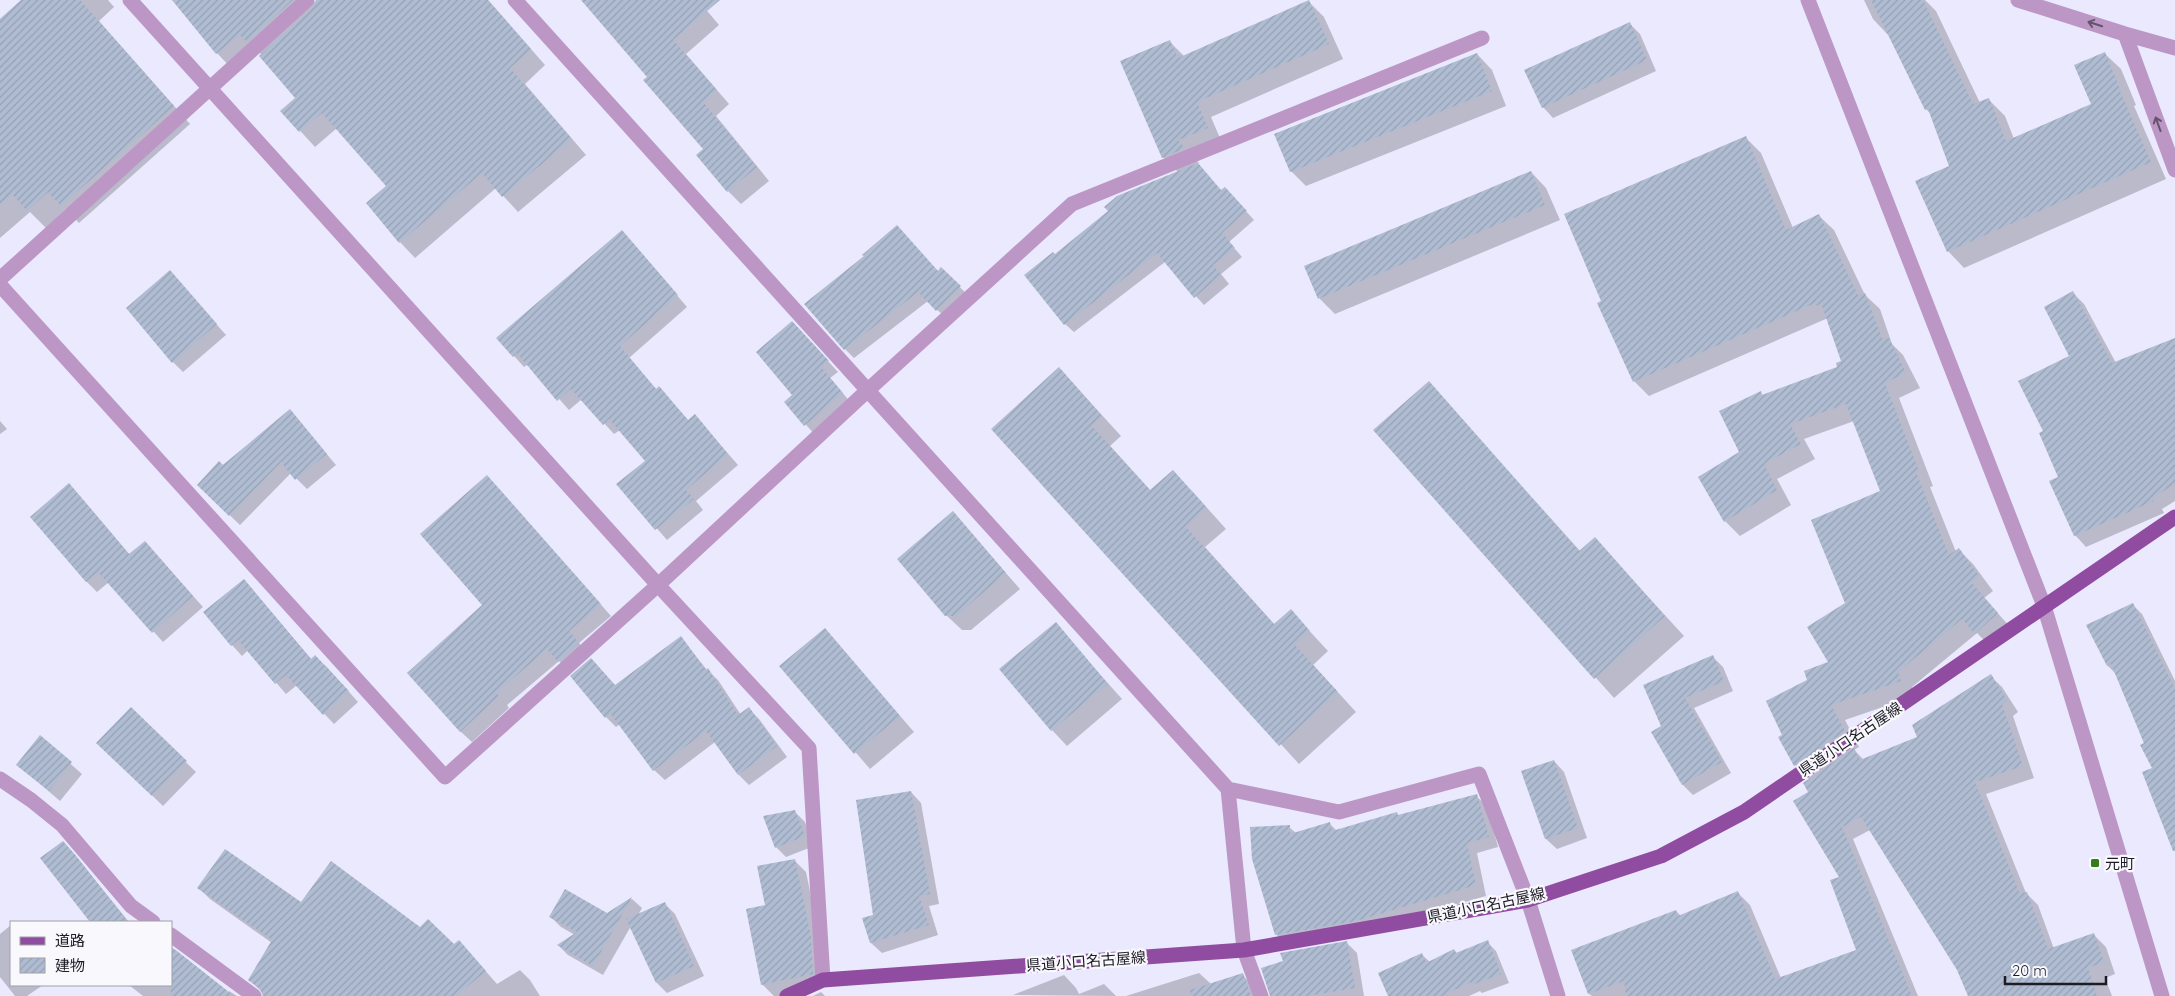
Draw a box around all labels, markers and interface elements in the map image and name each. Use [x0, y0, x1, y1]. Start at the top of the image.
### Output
one-way arrow [2087, 19, 2103, 29]
one-way arrow [2153, 117, 2162, 132]
street label: 県道小口名古屋線 [1795, 698, 1905, 780]
place label: 元町 [2105, 854, 2135, 873]
marker: 元町 [2089, 857, 2101, 869]
street label: 県道小口名古屋線 [1425, 883, 1547, 927]
legend [10, 921, 172, 986]
text: 道路 [55, 931, 85, 950]
street label: 県道小口名古屋線 [1025, 947, 1147, 975]
scale bar [2005, 954, 2106, 986]
text: 建物 [55, 956, 85, 975]
text: 20 m [2012, 961, 2047, 980]

